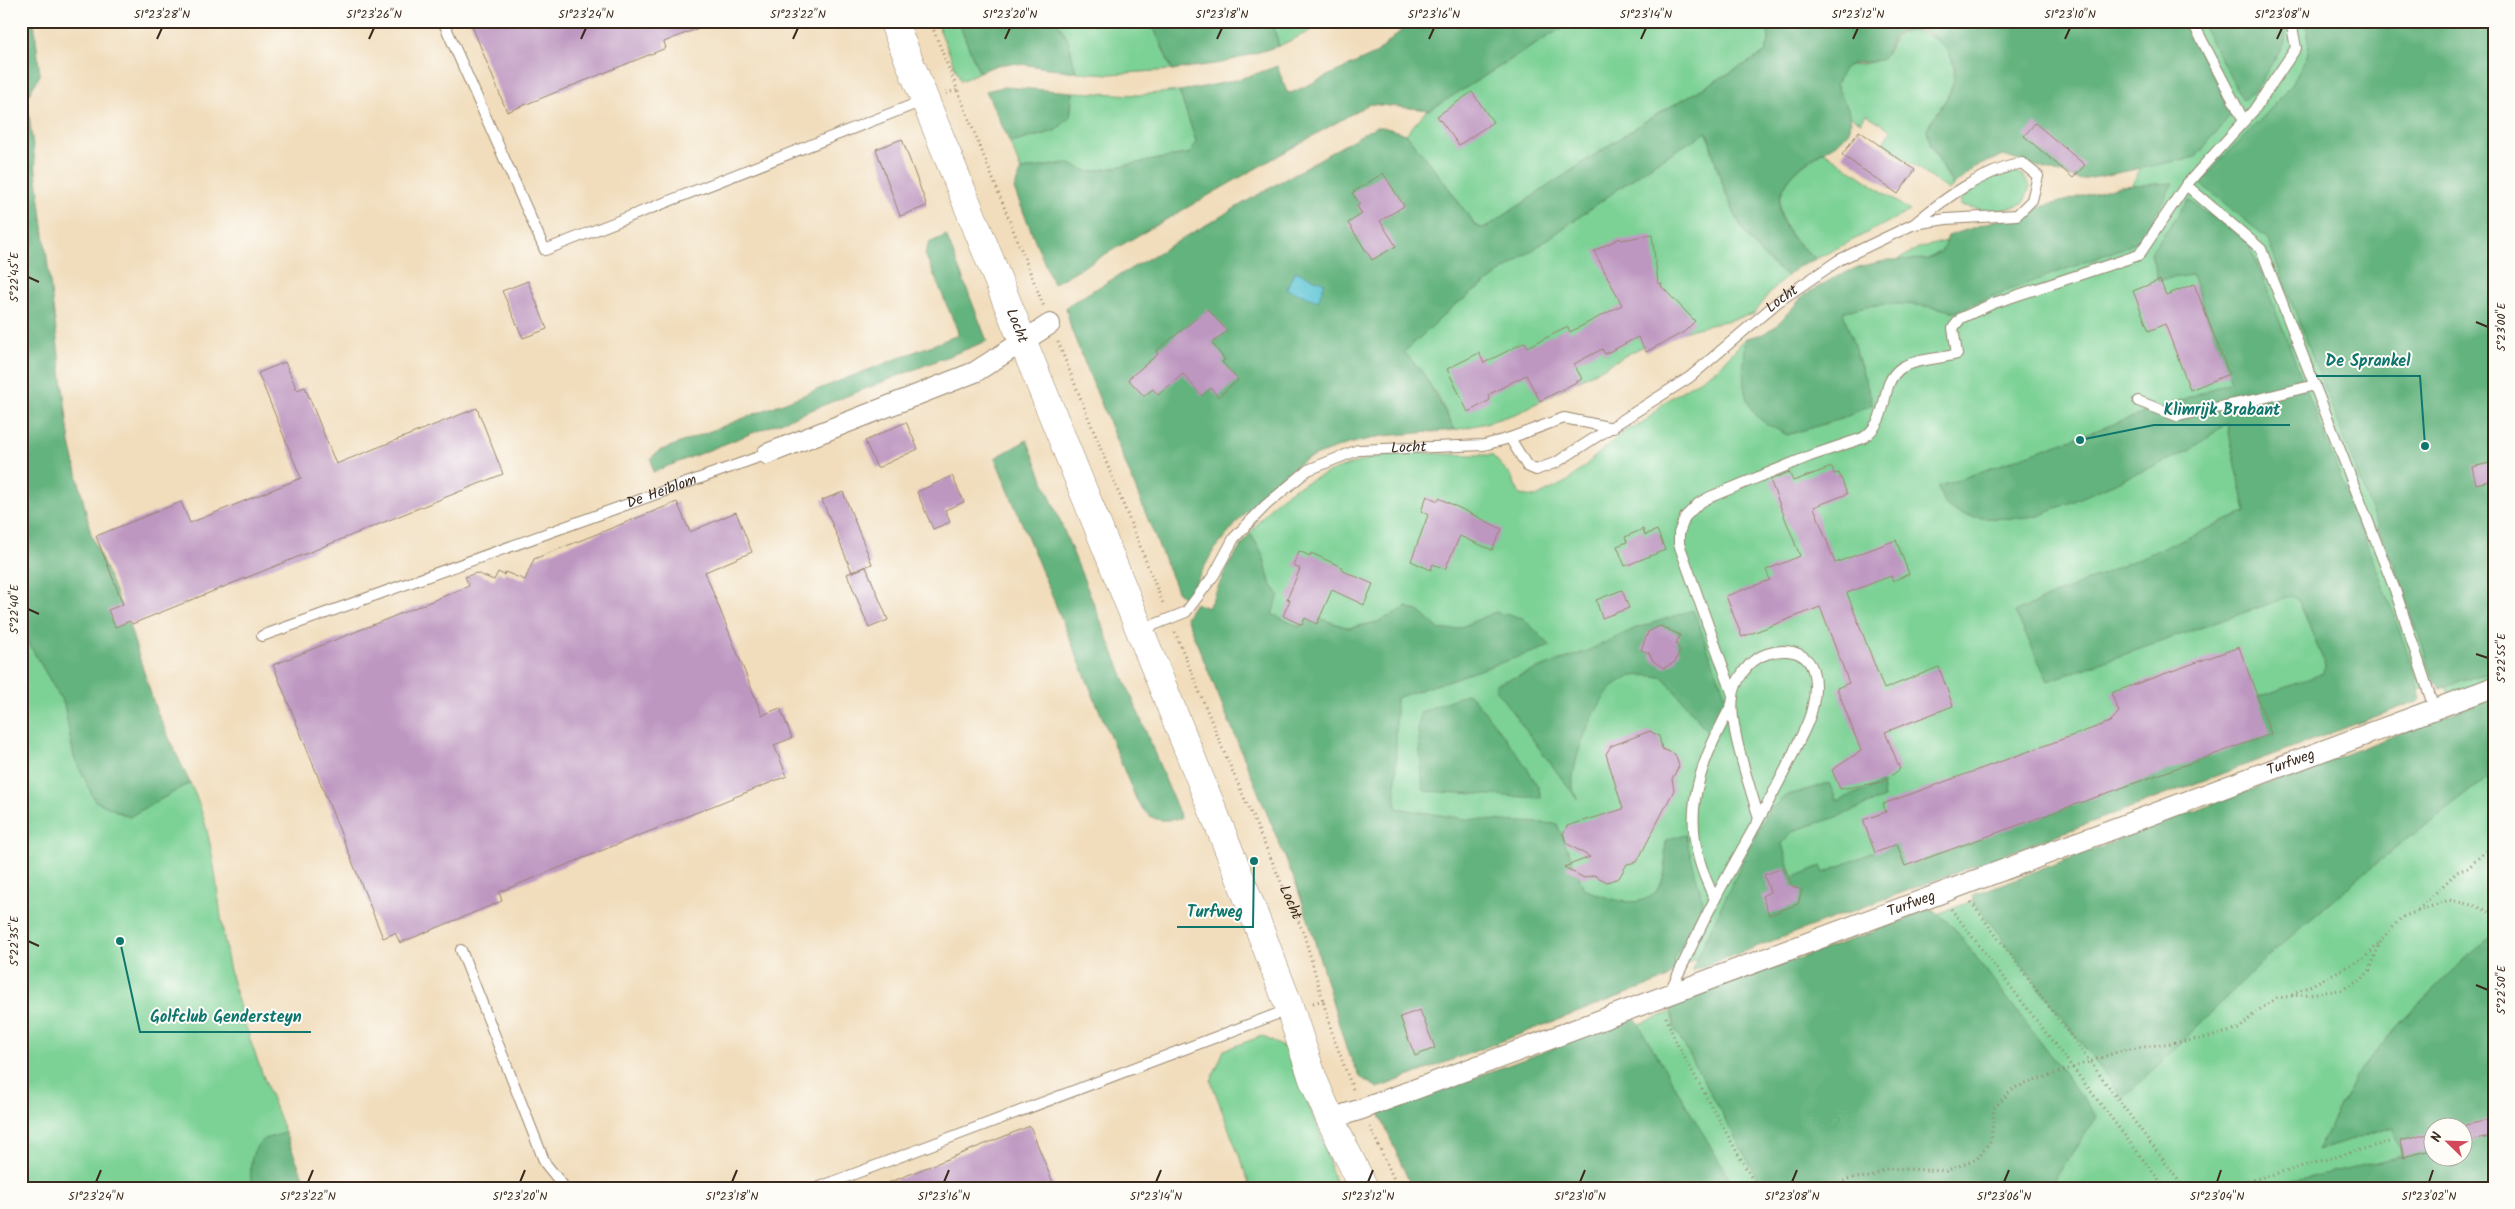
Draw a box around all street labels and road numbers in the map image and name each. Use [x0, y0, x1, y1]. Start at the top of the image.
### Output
street label: Locht [1760, 279, 1804, 319]
street label: Locht [999, 305, 1034, 347]
street label: Locht [1390, 435, 1427, 461]
street label: De Heiblom [623, 468, 700, 516]
street label: Turfweg [2263, 743, 2319, 783]
street label: Locht [1272, 881, 1308, 924]
street label: Turfweg [1884, 884, 1939, 924]

